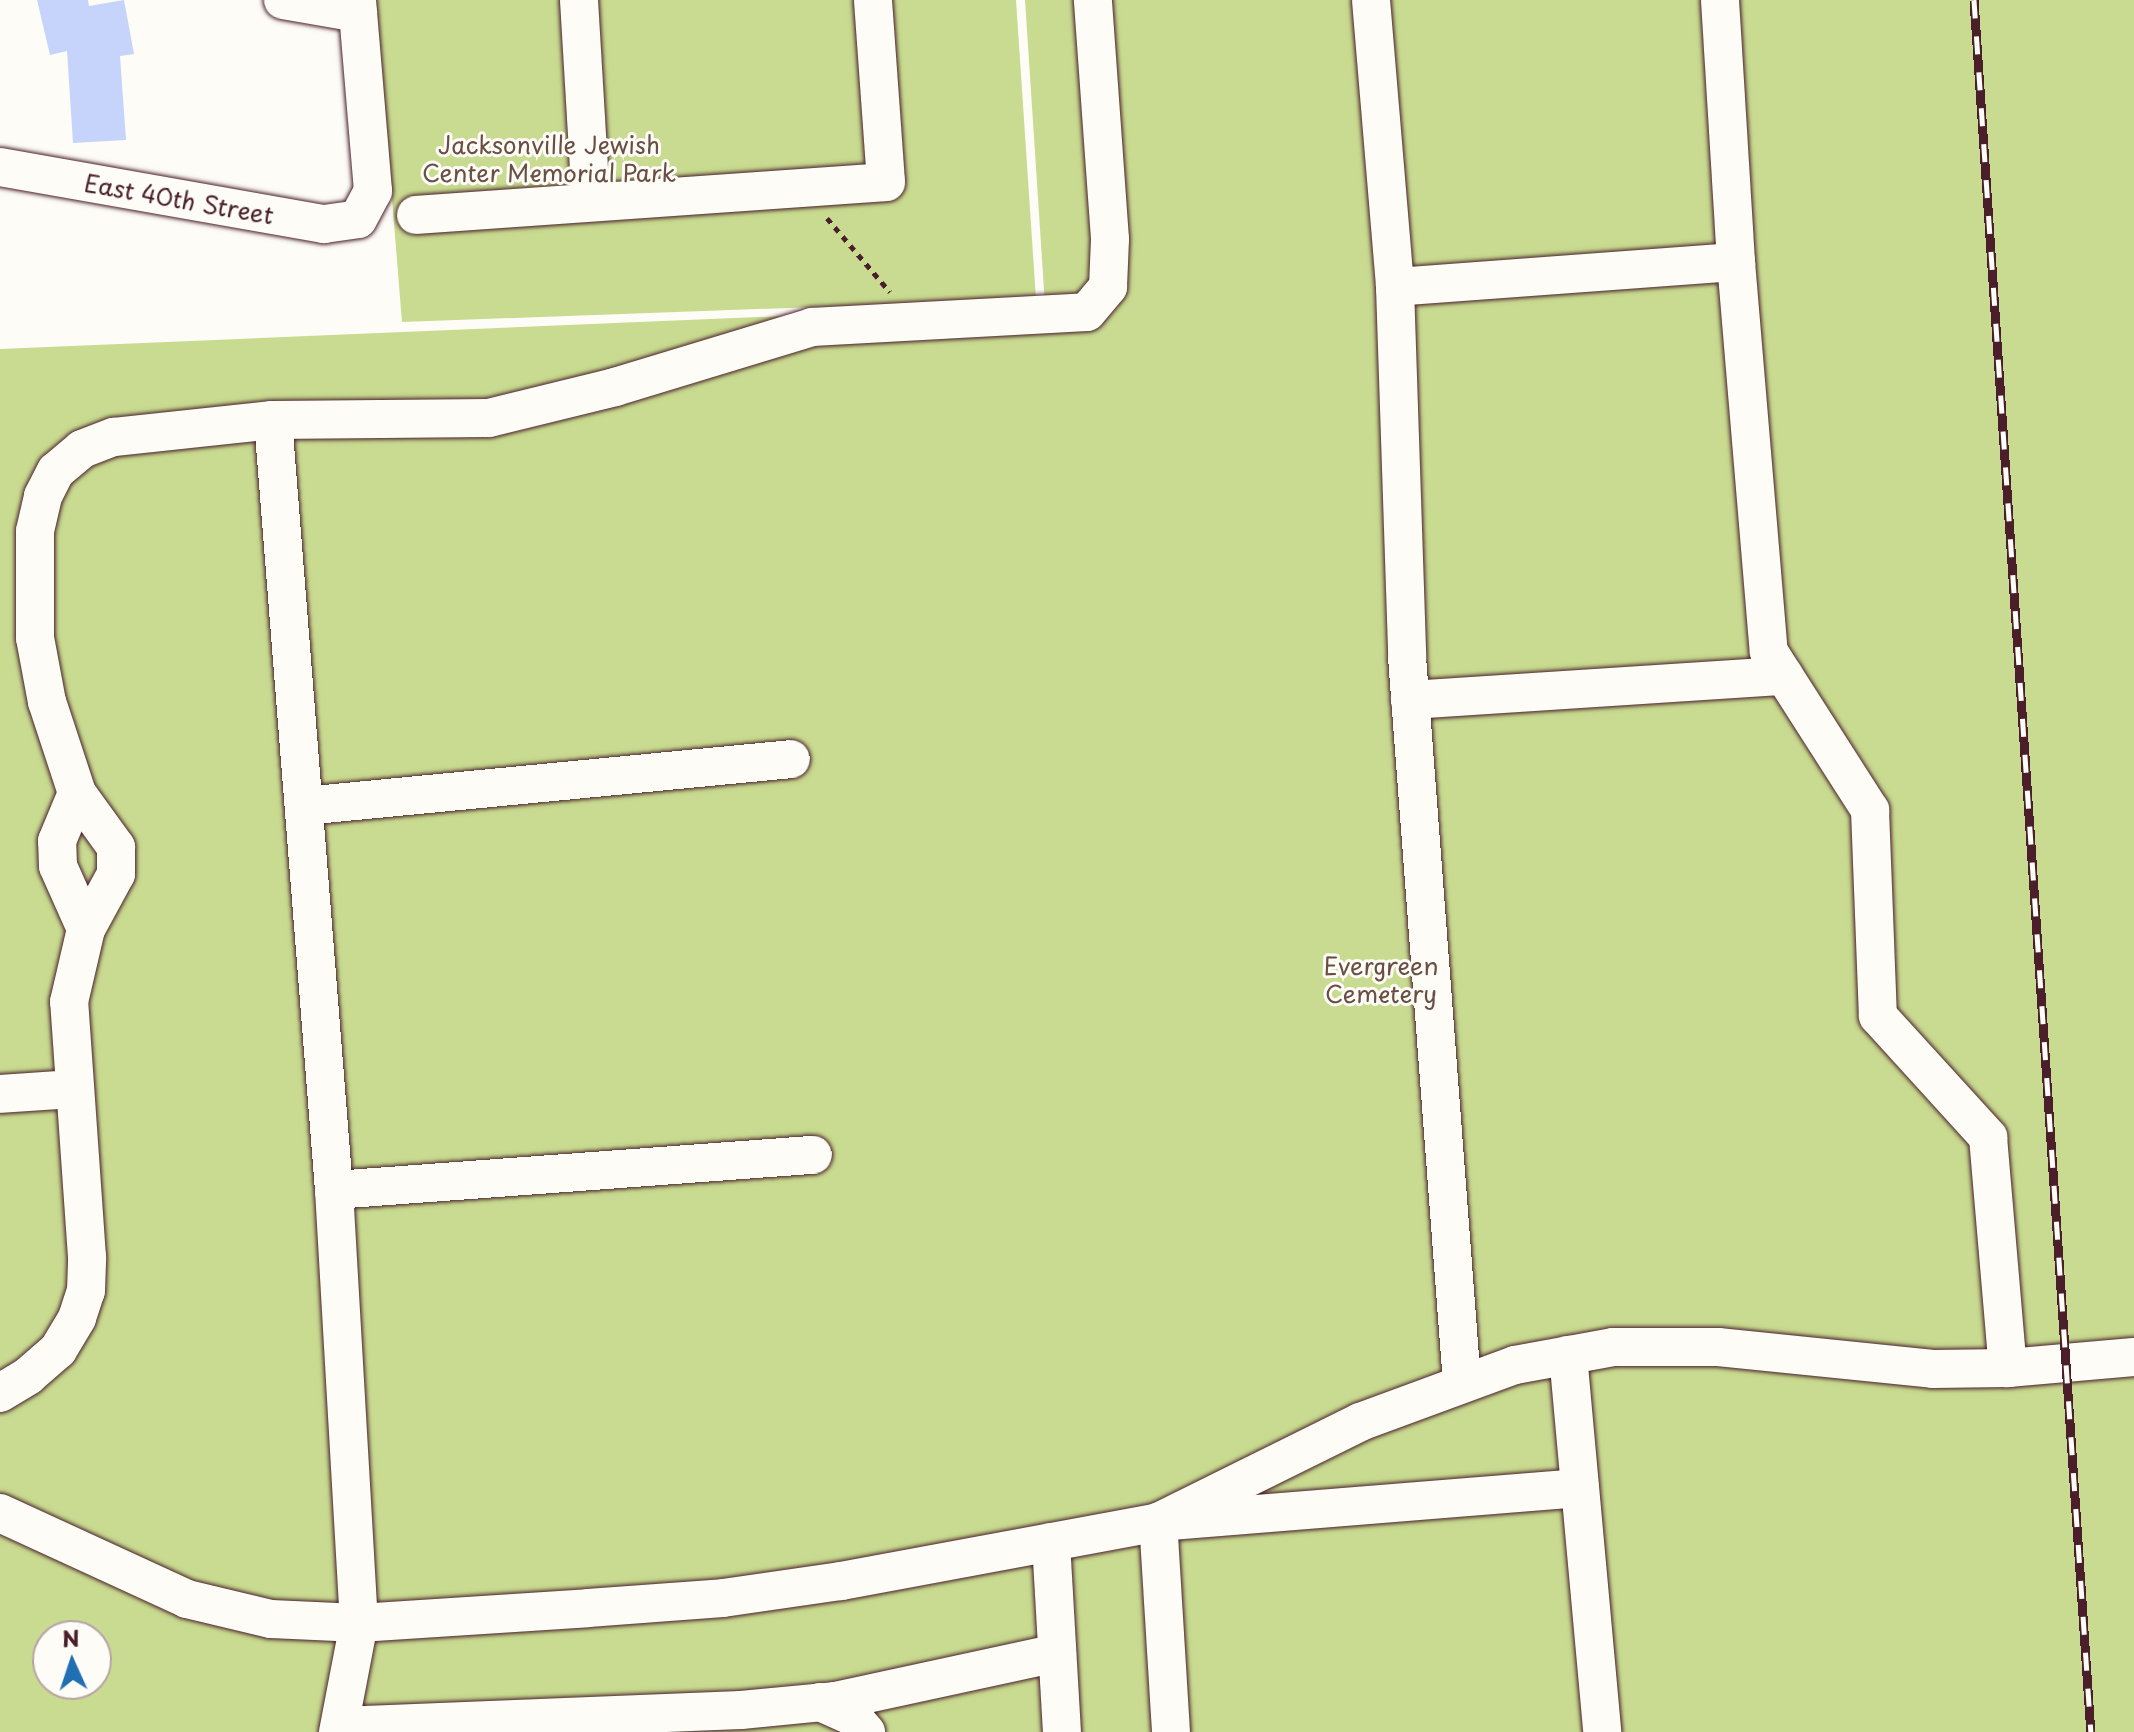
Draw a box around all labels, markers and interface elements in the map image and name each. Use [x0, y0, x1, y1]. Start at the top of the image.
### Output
park label: Jacksonville Jewish Center Memorial Park [419, 131, 679, 187]
street label: East 40th Street [81, 168, 277, 230]
park label: Evergreen Cemetery [1323, 952, 1439, 1008]
north arrow [32, 1620, 112, 1700]
text: N [61, 1621, 80, 1654]

